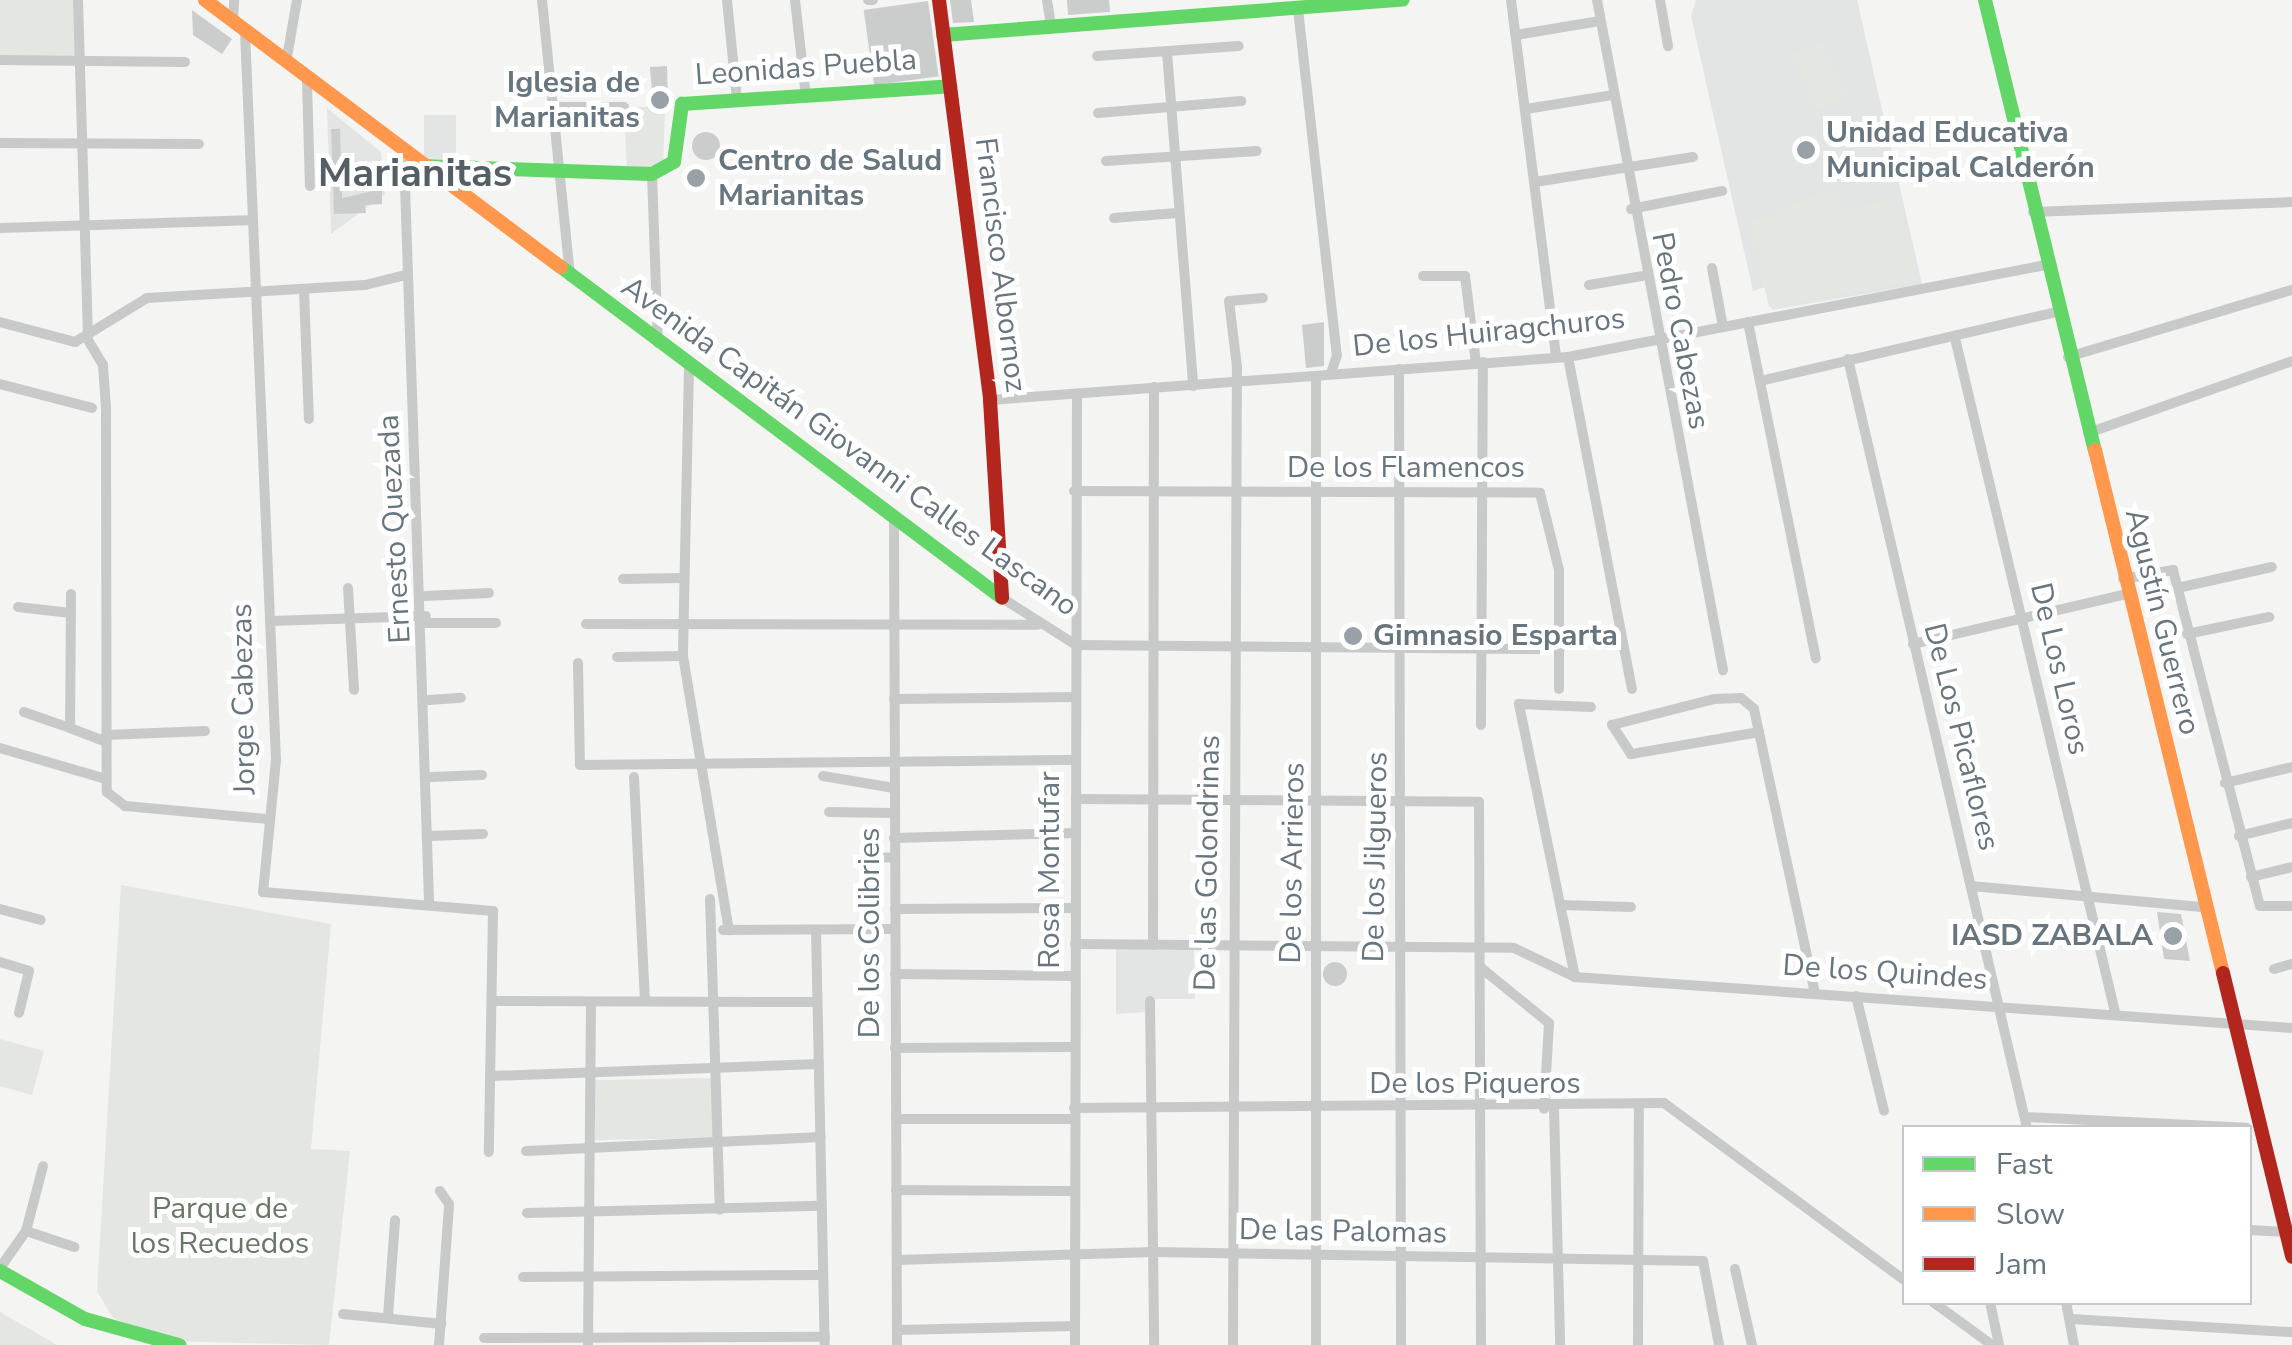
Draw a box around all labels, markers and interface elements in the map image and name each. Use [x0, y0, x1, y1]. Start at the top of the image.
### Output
street label: Leonidas Puebla [694, 42, 918, 94]
place label: Iglesia de Marianitas [494, 65, 640, 136]
marker: Iglesia de Marianitas [649, 89, 671, 111]
place label: Unidad Educativa Municipal Calderón [1826, 115, 2095, 186]
street label: Francisco Albornoz [967, 136, 1033, 394]
marker: Unidad Educativa Municipal Calderón [1795, 139, 1817, 161]
place label: Centro de Salud Marianitas [718, 143, 942, 214]
district label: Marianitas [318, 149, 512, 197]
marker: Centro de Salud Marianitas [683, 165, 709, 191]
street label: Pedro Cabezas [1643, 230, 1717, 432]
street label: Avenida Capitán Giovanni Calles Lascano [614, 269, 1084, 625]
street label: De los Huiragchuros [1351, 301, 1627, 365]
street label: Ernesto Quezada [371, 414, 419, 644]
street label: De los Flamencos [1287, 450, 1525, 486]
street label: Agustín Guerrero [2117, 505, 2207, 739]
street label: De Los Loros [2022, 580, 2096, 758]
street label: Jorge Cabezas [224, 603, 264, 795]
place label: Gimnasio Esparta [1373, 618, 1618, 654]
street label: De Los Picaflores [1915, 620, 2007, 854]
marker: Gimnasio Esparta [1342, 625, 1364, 647]
street label: De las Golondrinas [1188, 735, 1228, 991]
street label: De los Jilgueros [1356, 751, 1396, 963]
street label: De los Arrieros [1273, 762, 1313, 964]
street label: Rosa Montufar [1032, 771, 1068, 969]
street label: De los Colibries [852, 828, 888, 1038]
place label: IASD ZABALA [1951, 918, 2153, 954]
marker: IASD ZABALA [2162, 925, 2184, 947]
street label: De los Quindes [1781, 948, 1989, 998]
street label: De los Piqueros [1369, 1066, 1581, 1102]
legend [1902, 1125, 2252, 1305]
text: Fast [1996, 1144, 2053, 1185]
park label: Parque de los Recuedos [131, 1191, 309, 1262]
text: Slow [1996, 1194, 2065, 1235]
street label: De las Palomas [1238, 1212, 1448, 1252]
text: Jam [1996, 1244, 2047, 1285]

